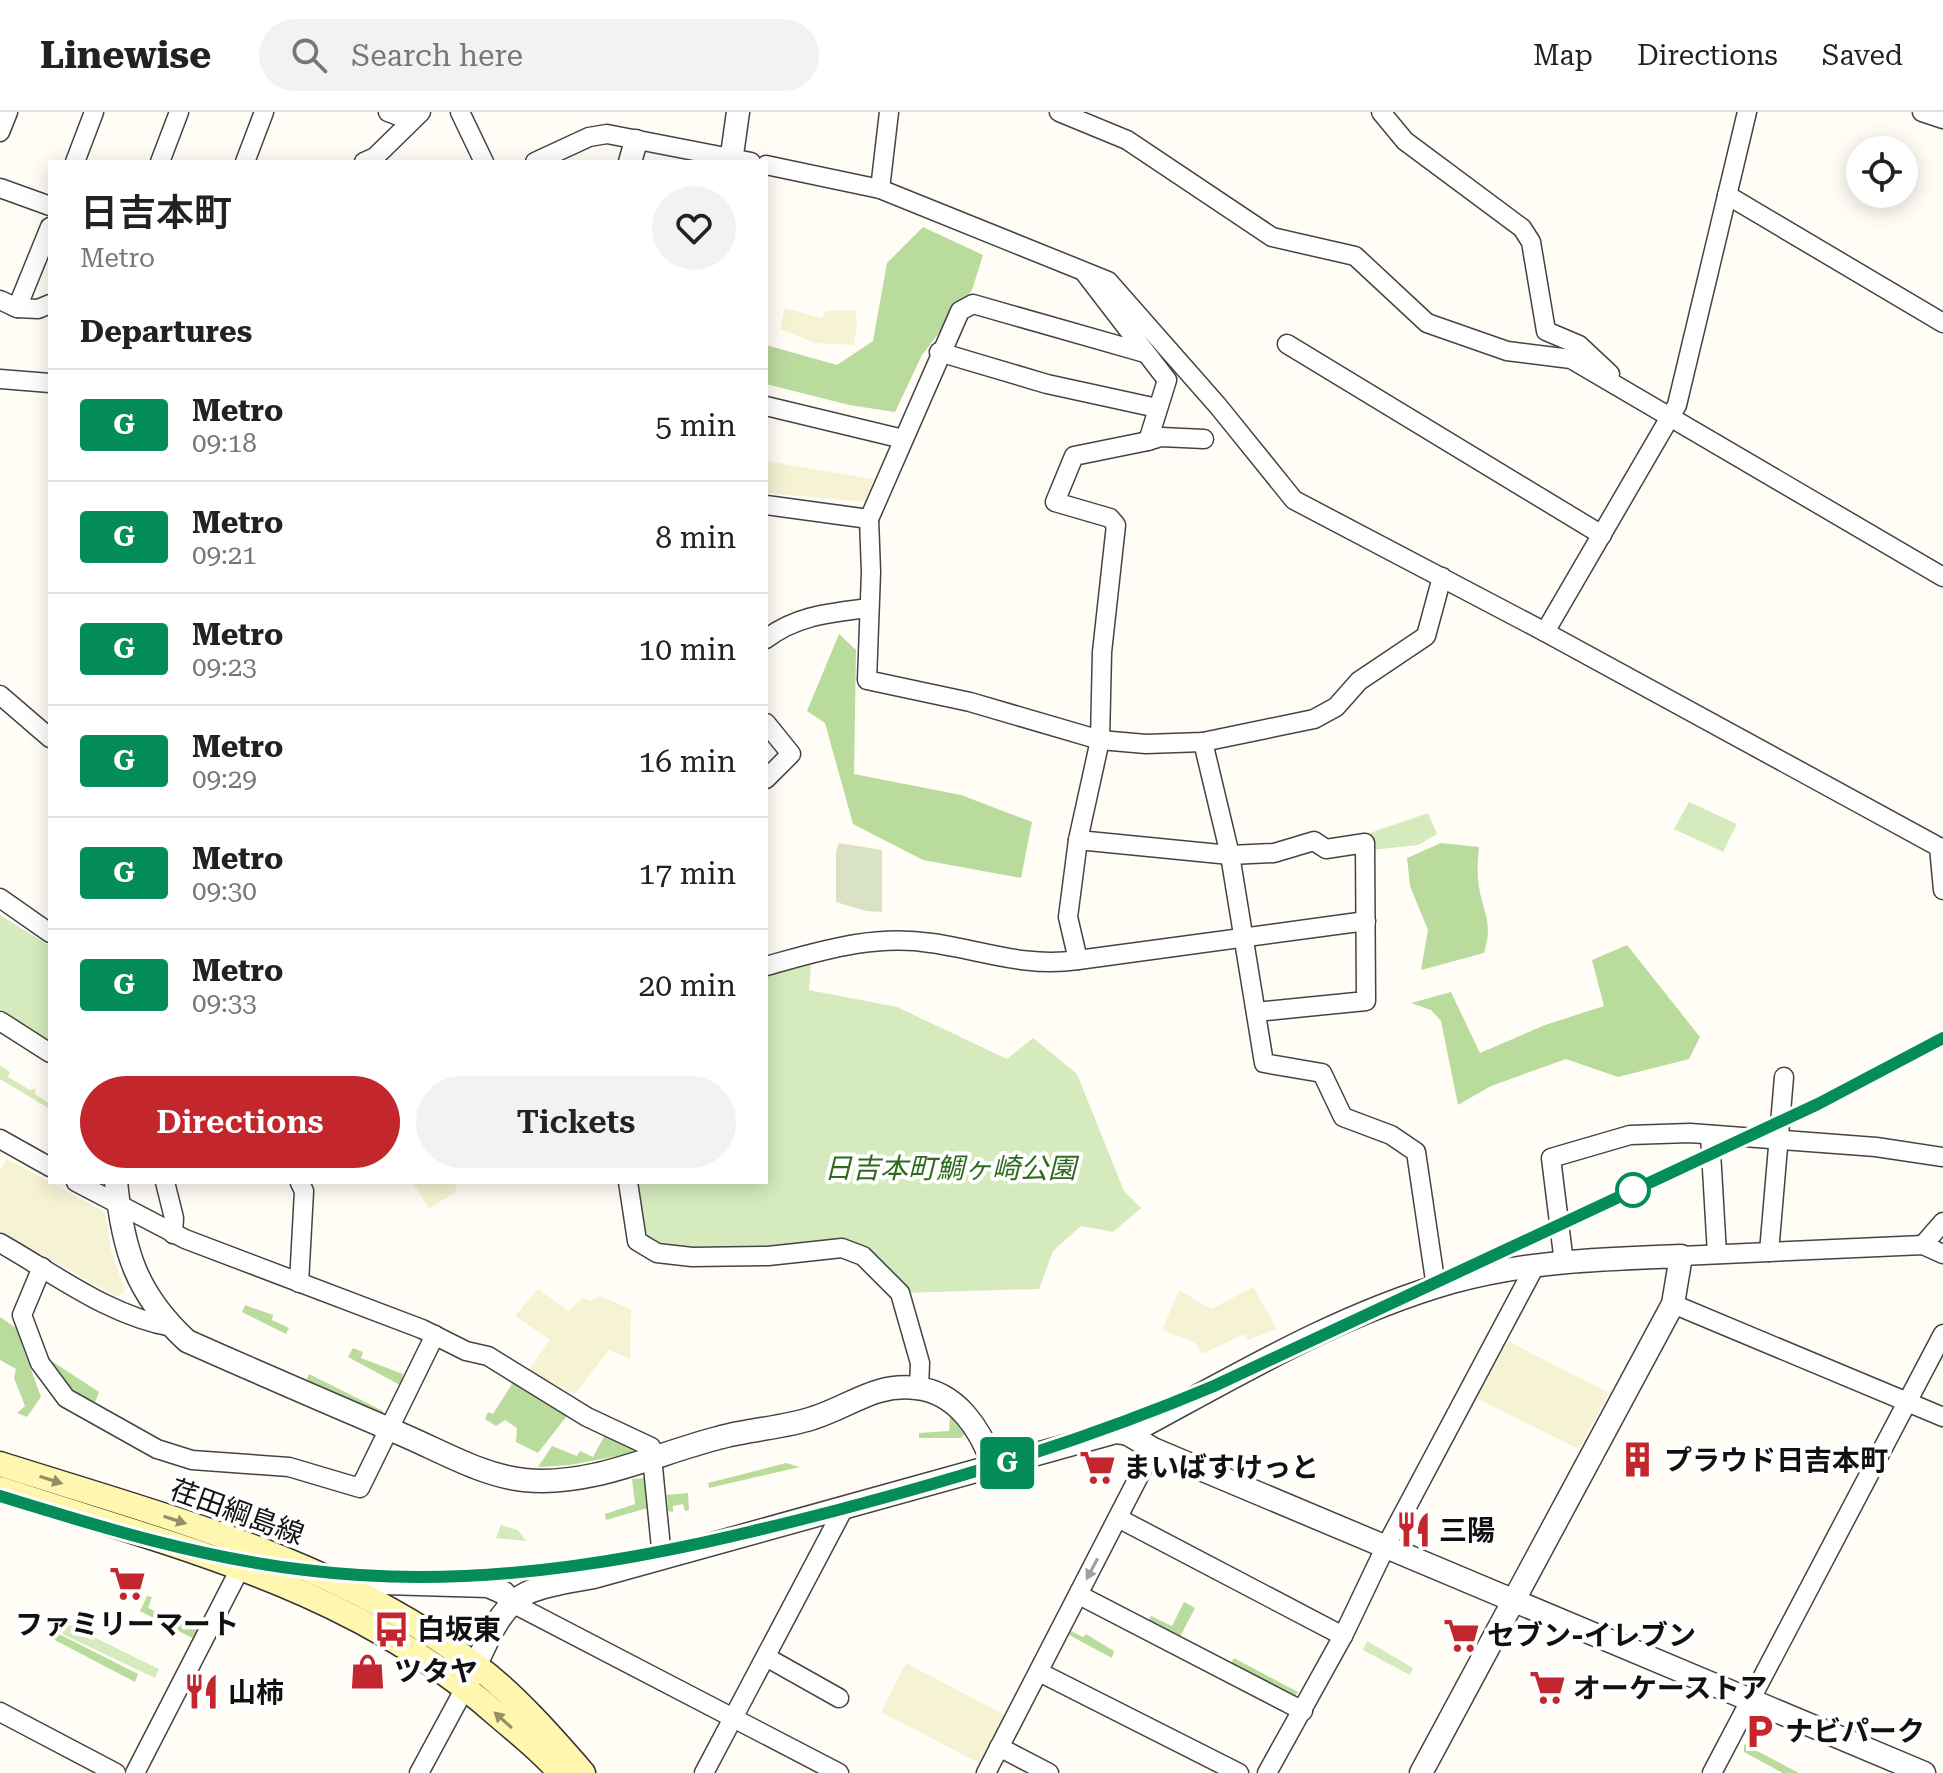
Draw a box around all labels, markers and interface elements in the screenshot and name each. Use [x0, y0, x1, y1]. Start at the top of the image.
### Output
search box [259, 19, 819, 91]
text: Linewise [40, 33, 211, 77]
icon: search [287, 33, 331, 77]
text: Search here [351, 38, 523, 73]
text: Map [1533, 39, 1593, 72]
text: Directions [1637, 39, 1778, 72]
text: Saved [1822, 39, 1903, 72]
map controls [1846, 136, 1918, 208]
button: locate [1846, 136, 1918, 208]
button: heart [652, 186, 736, 270]
text: 日吉本町 [80, 191, 232, 235]
text: Metro [80, 243, 155, 273]
text: Departures [80, 314, 252, 349]
text: Metro [192, 393, 283, 428]
text: G [113, 408, 135, 441]
text: 5 min [655, 408, 736, 443]
text: 09:18 [192, 428, 257, 458]
text: Metro [192, 505, 283, 540]
text: G [113, 520, 135, 553]
text: 8 min [655, 520, 736, 555]
text: 09:21 [192, 540, 257, 570]
text: Metro [192, 617, 283, 652]
text: G [113, 632, 135, 665]
text: 10 min [639, 632, 736, 667]
text: 09:23 [192, 652, 257, 682]
text: Metro [192, 729, 283, 764]
text: G [113, 744, 135, 777]
text: 16 min [639, 744, 736, 779]
text: 09:29 [192, 764, 257, 794]
text: Metro [192, 841, 283, 876]
text: G [113, 856, 135, 889]
text: 17 min [639, 856, 736, 891]
text: 09:30 [192, 876, 257, 906]
text: Metro [192, 953, 283, 988]
text: G [113, 968, 135, 1001]
text: 20 min [639, 968, 736, 1003]
text: 09:33 [192, 988, 257, 1018]
button: Directions [80, 1076, 400, 1168]
button: Tickets [416, 1076, 736, 1168]
park label: 日吉本町鯛ヶ崎公園 [824, 1152, 1080, 1185]
unlabelled marker [1616, 1173, 1650, 1207]
line badge: G [981, 1437, 1033, 1489]
building icon: プラウド日吉本町 [1619, 1441, 1657, 1479]
place label: プラウド日吉本町 [1664, 1444, 1888, 1477]
text: G [996, 1446, 1018, 1479]
supermarket icon: まいばすけっと [1078, 1448, 1116, 1486]
place label: まいばすけっと [1123, 1451, 1319, 1484]
street label: 荏田綱島線 [166, 1473, 308, 1551]
one-way arrow [39, 1474, 63, 1486]
restaurant icon: 三陽 [1394, 1511, 1432, 1549]
one-way arrow [164, 1514, 188, 1526]
place label: 三陽 [1439, 1514, 1495, 1547]
one-way arrow [1086, 1557, 1099, 1580]
supermarket icon: ファミリーマート [108, 1565, 146, 1603]
place label: ファミリーマート [15, 1608, 239, 1641]
bus stop icon: 白坂東 [372, 1610, 410, 1648]
place label: 白坂東 [417, 1613, 501, 1646]
supermarket icon: セブン-イレブン [1442, 1616, 1480, 1654]
place label: セブン-イレブン [1487, 1619, 1696, 1652]
shop icon: ツタヤ [349, 1652, 387, 1690]
place label: ツタヤ [394, 1655, 478, 1688]
supermarket icon: オーケーストア [1528, 1669, 1566, 1707]
place label: オーケーストア [1573, 1672, 1768, 1705]
restaurant icon: 山柿 [183, 1673, 221, 1711]
place label: 山柿 [228, 1676, 284, 1709]
one-way arrow [494, 1711, 513, 1729]
parking icon: ナビパーク [1740, 1712, 1778, 1750]
place label: ナビパーク [1785, 1715, 1925, 1748]

